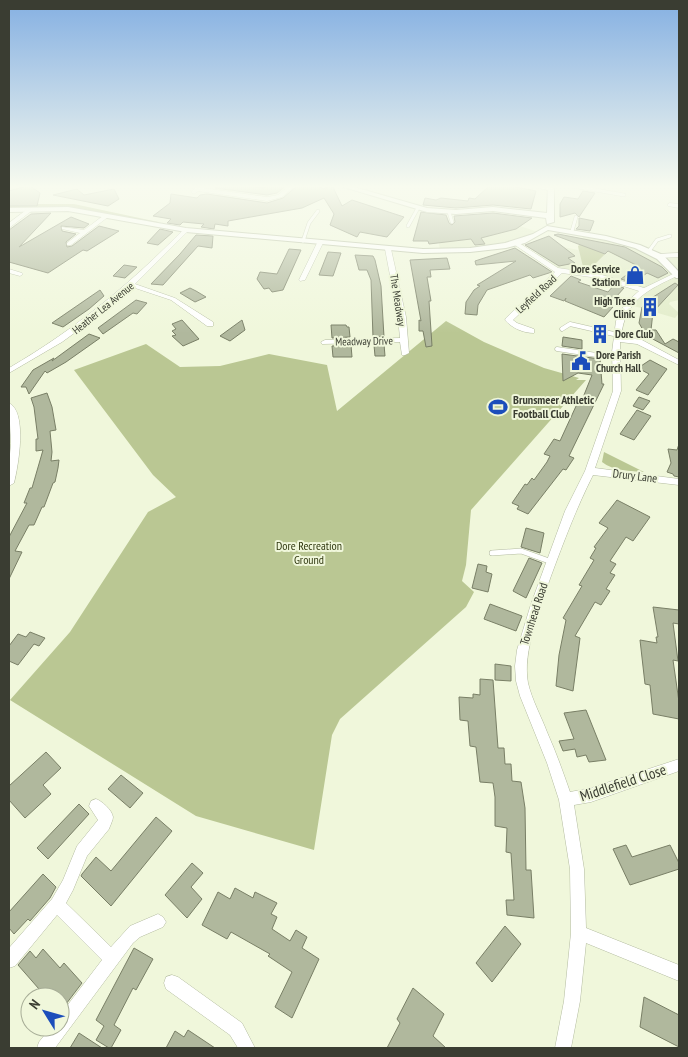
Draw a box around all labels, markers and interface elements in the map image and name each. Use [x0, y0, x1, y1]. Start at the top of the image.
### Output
place label: Dore Service Station [571, 262, 620, 289]
shop icon: Dore Service Station [624, 264, 646, 286]
street label: Leyfield Road [513, 272, 559, 316]
street label: The Meadway [387, 273, 409, 328]
street label: Heather Lea Avenue [69, 279, 137, 337]
place label: High Trees Clinic [594, 294, 635, 321]
building icon: High Trees Clinic [639, 296, 661, 318]
building icon: Dore Club [589, 323, 611, 345]
place label: Dore Club [615, 327, 653, 341]
street label: Meadway Drive [335, 333, 393, 349]
place label: Dore Parish Church Hall [596, 348, 641, 375]
public building icon: Dore Parish Church Hall [570, 350, 592, 372]
place label: Brunsmeer Athletic Football Club [513, 392, 595, 421]
sports icon: Brunsmeer Athletic Football Club [487, 396, 509, 418]
street label: Drury Lane [612, 465, 658, 486]
park label: Dore Recreation Ground [276, 538, 342, 567]
street label: Townhead Road [516, 581, 551, 647]
street label: Middlefield Close [577, 760, 668, 805]
north arrow [20, 987, 70, 1037]
text: N [25, 996, 44, 1013]

